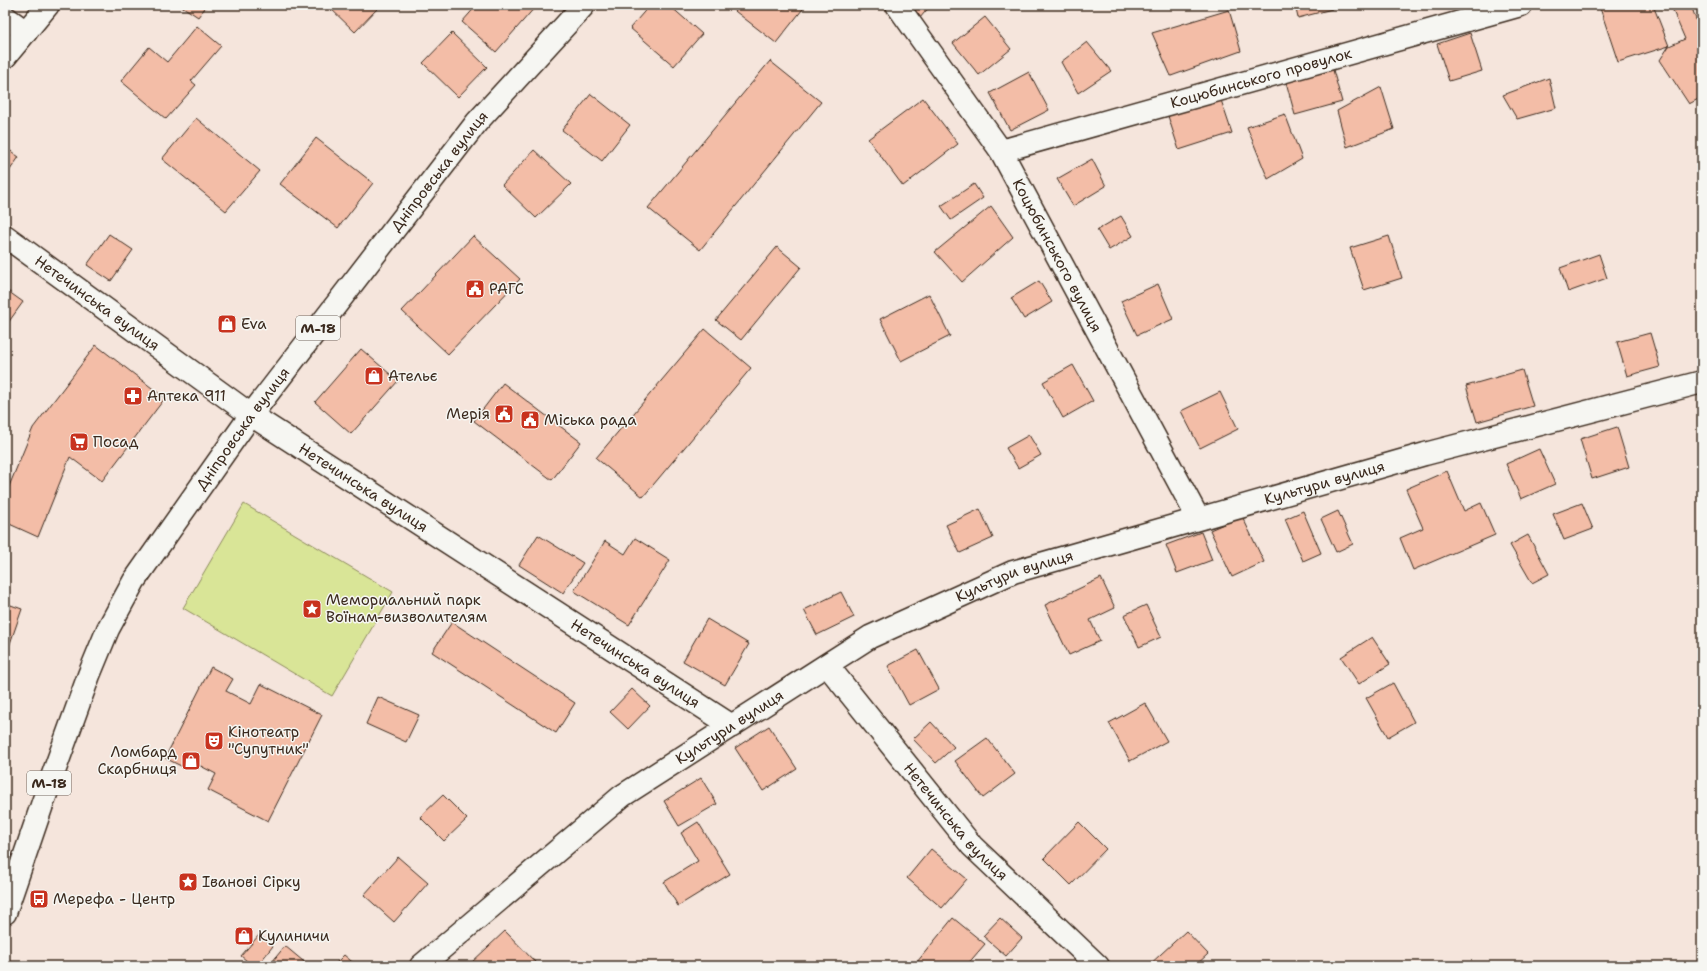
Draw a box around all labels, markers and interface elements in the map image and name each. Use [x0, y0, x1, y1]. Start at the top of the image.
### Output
street label: Коцюбинського провулок [1168, 43, 1354, 113]
street label: Дніпровська вулиця [386, 106, 492, 236]
street label: Коцюбинського вулиця [1008, 175, 1107, 336]
street label: Нетечинська вулиця [31, 251, 164, 355]
public building icon: РАГС [464, 278, 486, 300]
place label: РАГС [489, 279, 524, 299]
shop icon: Eva [216, 313, 238, 335]
place label: Eva [241, 314, 267, 334]
road number: М-18 [296, 316, 340, 340]
street label: Дніпровська вулиця [191, 363, 294, 494]
shop icon: Ательє [363, 365, 385, 387]
place label: Ательє [388, 366, 438, 386]
pharmacy icon: Аптека 911 [122, 385, 144, 407]
place label: Аптека 911 [147, 386, 226, 406]
public building icon: Мерія [493, 403, 515, 425]
place label: Мерія [446, 404, 490, 424]
public building icon: Міська рада [519, 409, 541, 431]
place label: Міська рада [544, 410, 637, 430]
supermarket icon: Посад [68, 431, 90, 453]
place label: Посад [93, 432, 139, 452]
street label: Нетечинська вулиця [295, 438, 432, 537]
street label: Культури вулиця [1262, 456, 1387, 510]
street label: Культури вулиця [952, 545, 1076, 607]
place label: Мемориальний парк Воїнам-визволителям [326, 590, 487, 627]
place icon: Мемориальний парк Воїнам-визволителям [301, 598, 323, 620]
street label: Нетечинська вулиця [567, 614, 704, 713]
street label: Культури вулиця [672, 685, 787, 769]
place label: Кінотеатр "Супутник" [228, 722, 309, 759]
theatre icon: Кінотеатр "Супутник" [203, 730, 225, 752]
place label: Ломбард Скарбниця [97, 742, 177, 779]
shop icon: Ломбард Скарбниця [180, 750, 202, 772]
street label: Нетечинська вулиця [899, 759, 1012, 885]
road number: М-18 [27, 771, 71, 795]
place icon: Іванові Сірку [177, 871, 199, 893]
place label: Іванові Сірку [202, 872, 301, 892]
bus stop icon: Мерефа - Центр [28, 888, 50, 910]
place label: Мерефа - Центр [53, 889, 175, 909]
shop icon: Кулиничи [233, 925, 255, 947]
place label: Кулиничи [258, 926, 330, 946]

